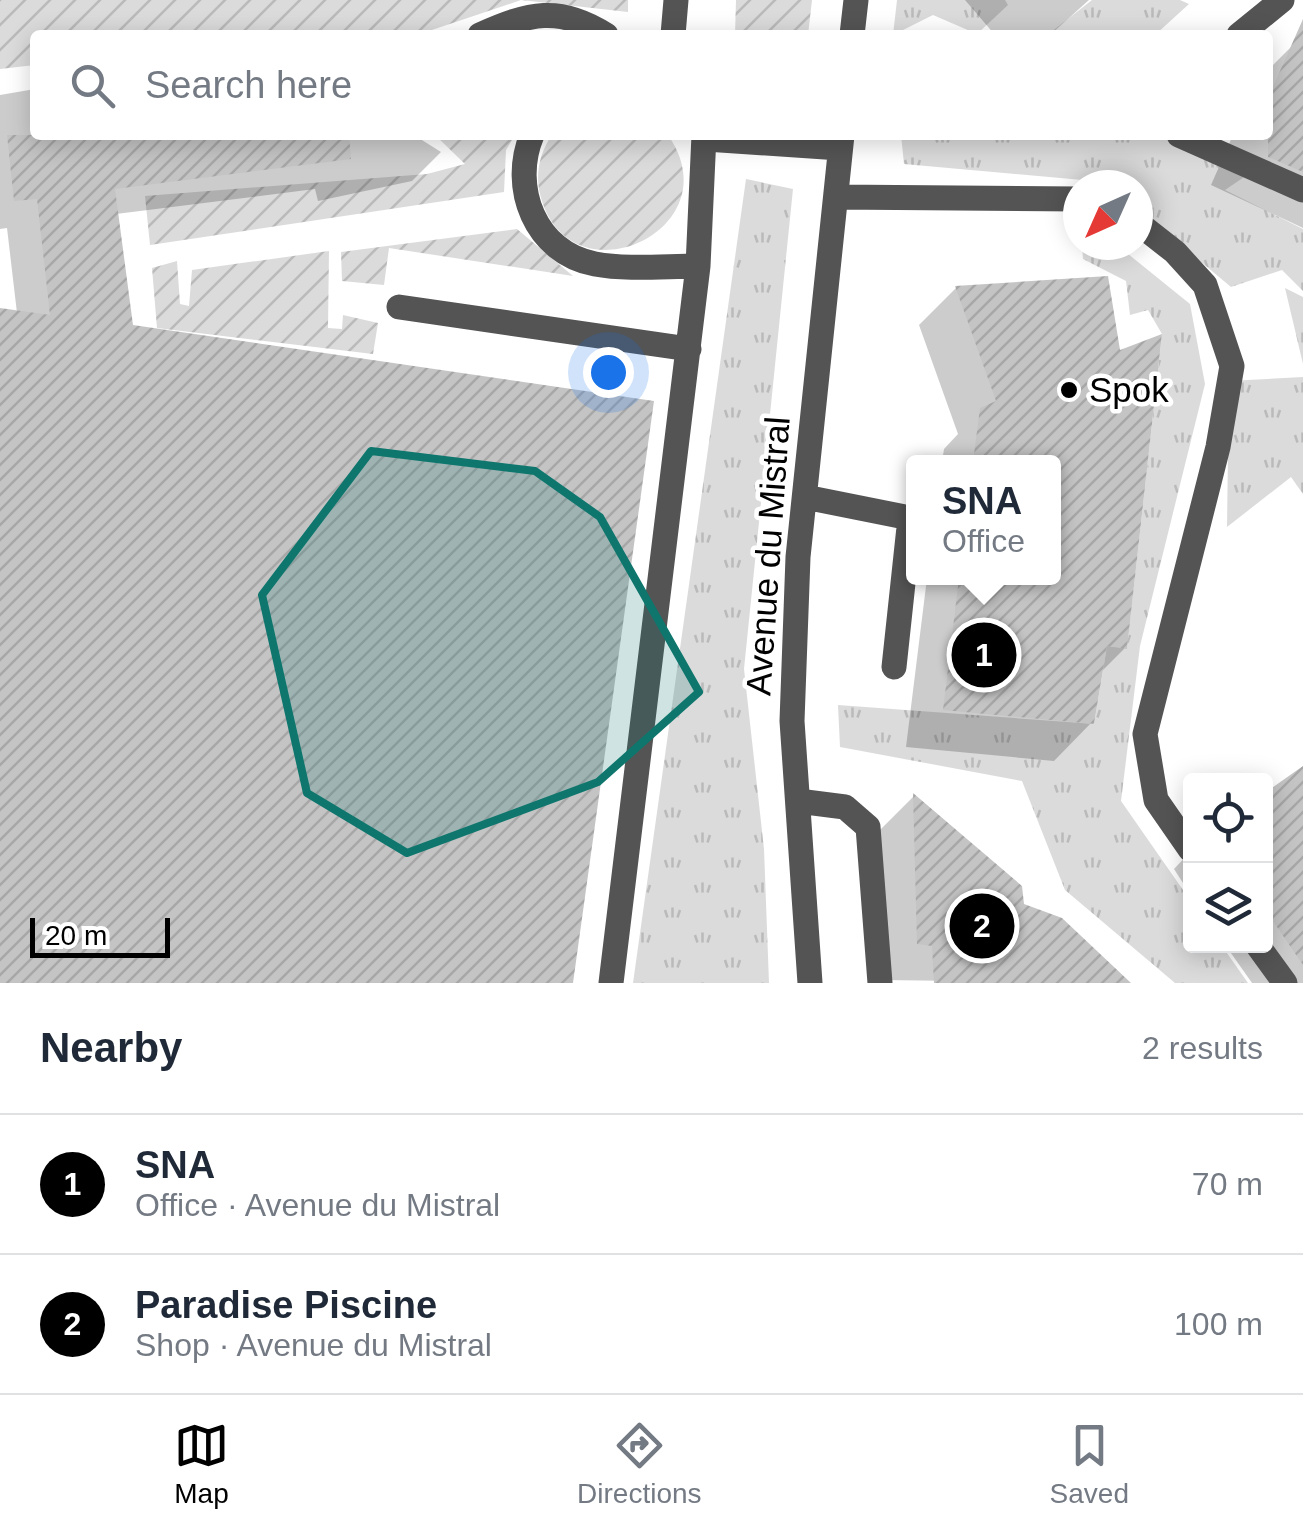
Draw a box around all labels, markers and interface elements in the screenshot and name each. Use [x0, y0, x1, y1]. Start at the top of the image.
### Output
search box [30, 30, 1273, 140]
icon: search [65, 58, 120, 113]
text: Search here [145, 64, 352, 106]
north arrow [1063, 170, 1153, 260]
your location [583, 347, 634, 398]
place label: Spok [1089, 370, 1169, 409]
marker: Spok [1058, 379, 1080, 401]
street label: Avenue du Mistral [738, 415, 797, 697]
popup [906, 455, 1061, 585]
text: SNA [942, 480, 1022, 522]
text: Office [942, 523, 1025, 559]
pin: 1 [952, 618, 1016, 692]
map controls [1183, 773, 1273, 953]
button: locate [1183, 773, 1273, 863]
button: layers [1183, 863, 1273, 953]
pin: 2 [950, 888, 1014, 964]
scale bar [30, 913, 170, 958]
text: 20 m [45, 920, 107, 951]
text: Nearby [40, 1024, 182, 1071]
text: 2 results [1142, 1030, 1263, 1066]
text: SNA [135, 1144, 215, 1186]
text: 1 [64, 1166, 81, 1202]
text: 70 m [1192, 1166, 1263, 1202]
text: Office · Avenue du Mistral [135, 1187, 500, 1223]
text: Paradise Piscine [135, 1284, 437, 1326]
text: 2 [64, 1306, 81, 1342]
text: 100 m [1174, 1306, 1263, 1342]
text: Shop · Avenue du Mistral [135, 1327, 492, 1363]
tab: Map [174, 1418, 229, 1510]
tab: Directions [577, 1418, 702, 1510]
tab: Saved [1050, 1418, 1129, 1510]

